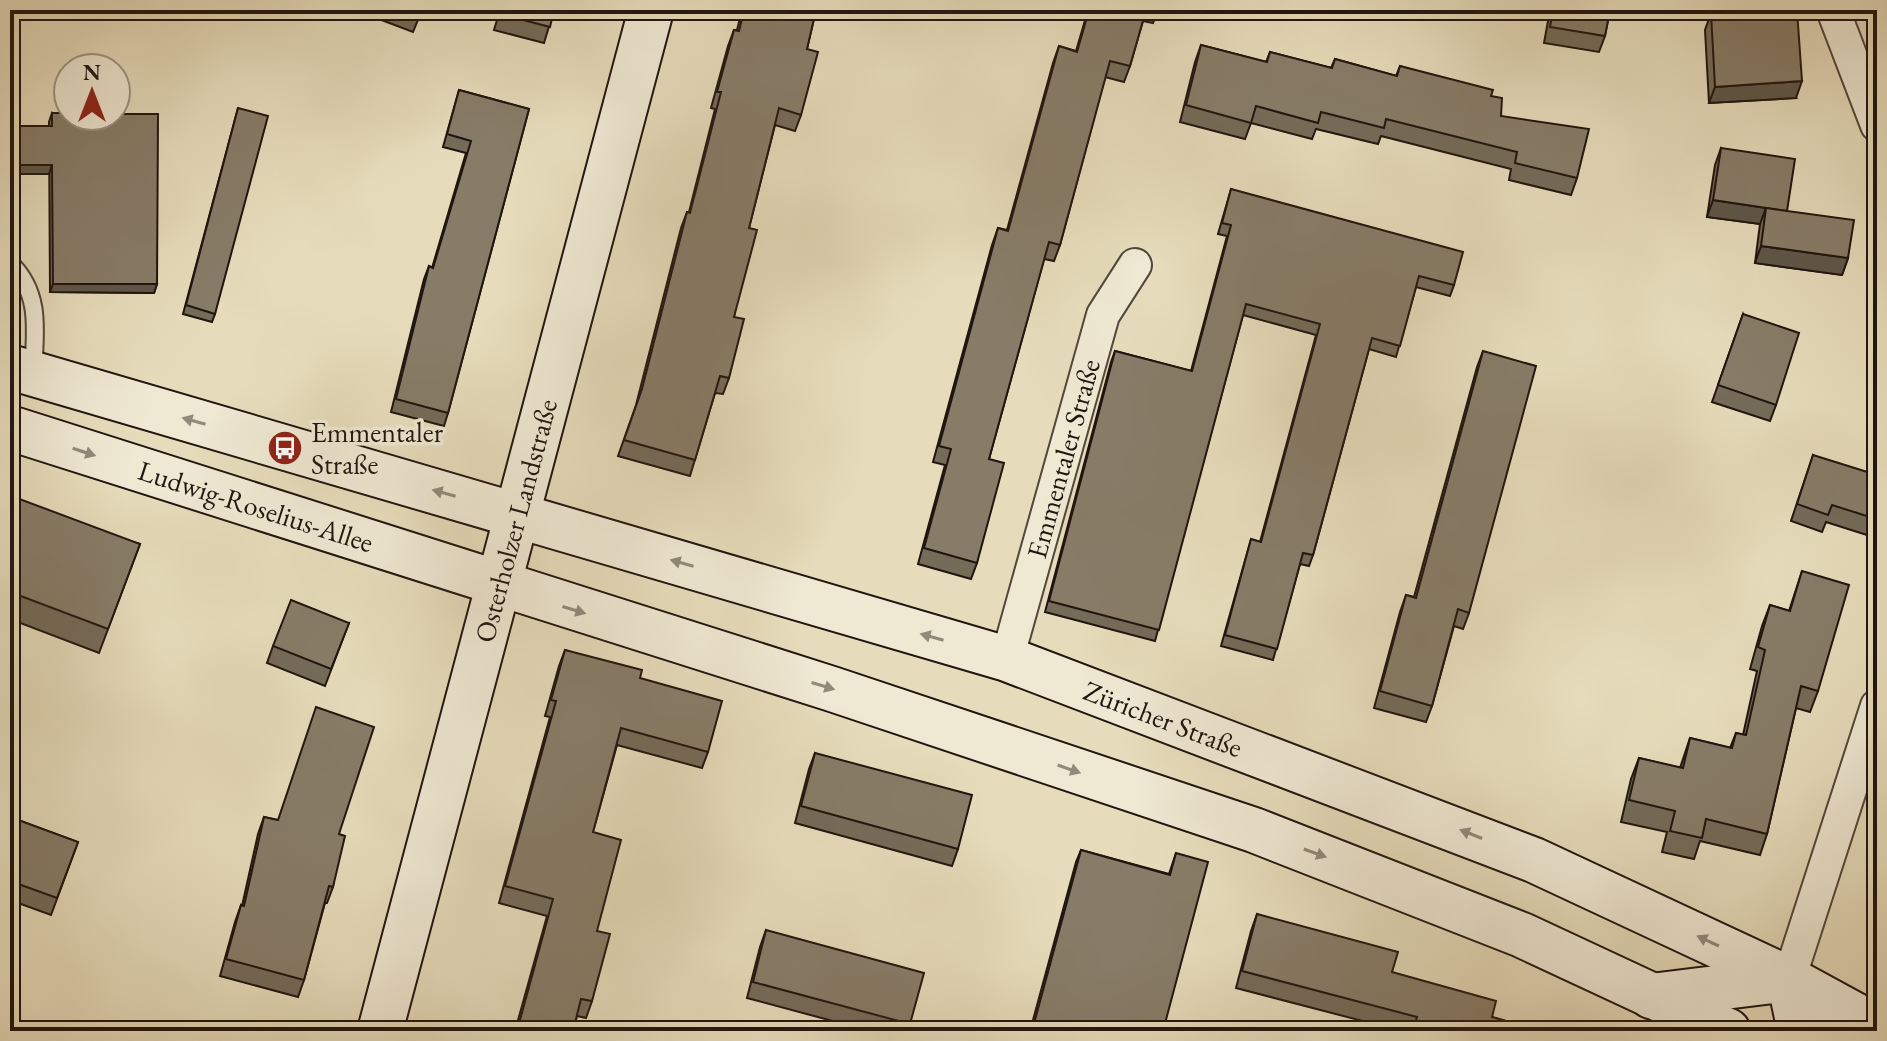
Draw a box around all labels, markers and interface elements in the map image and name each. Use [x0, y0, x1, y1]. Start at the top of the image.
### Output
north arrow [52, 52, 132, 132]
text: N [83, 58, 101, 87]
street label: Emmentaler Straße [1018, 355, 1108, 562]
street label: Osterholzer Landstraße [466, 395, 565, 646]
one-way arrow [182, 414, 206, 427]
place label: Emmentaler Straße [311, 414, 444, 482]
bus stop icon: Emmentaler Straße [266, 429, 304, 467]
one-way arrow [73, 447, 97, 459]
street label: Ludwig-Roselius-Allee [134, 452, 378, 560]
one-way arrow [431, 487, 456, 499]
one-way arrow [670, 556, 694, 569]
one-way arrow [563, 604, 587, 616]
one-way arrow [919, 630, 943, 643]
street label: Züricher Straße [1079, 672, 1248, 765]
one-way arrow [811, 681, 835, 693]
one-way arrow [1057, 764, 1081, 776]
one-way arrow [1459, 827, 1483, 840]
one-way arrow [1303, 847, 1327, 859]
one-way arrow [1696, 934, 1720, 948]

